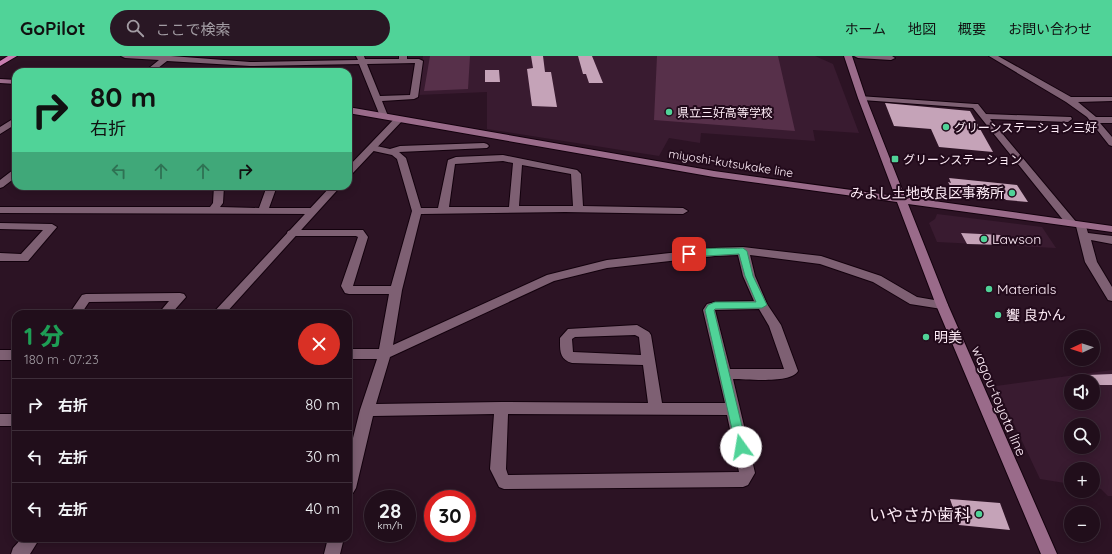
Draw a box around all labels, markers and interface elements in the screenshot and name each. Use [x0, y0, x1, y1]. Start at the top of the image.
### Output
search box [110, 10, 390, 46]
text: GoPilot [20, 16, 86, 40]
icon: search [124, 17, 146, 39]
text: ここで検索 [156, 20, 231, 39]
text: ホーム [844, 20, 886, 38]
text: 地図 [908, 20, 936, 38]
text: 概要 [958, 20, 986, 38]
text: お問い合わせ [1008, 20, 1092, 38]
text: 80 m [90, 79, 156, 114]
icon: right [24, 84, 76, 136]
place label: 県立三好高等学校 [677, 105, 773, 120]
marker: 県立三好高等学校 [664, 107, 674, 117]
text: 右折 [90, 117, 126, 140]
place label: グリーンステーション三好 [954, 120, 1097, 135]
marker: グリーンステーション三好 [941, 122, 951, 132]
street label: miyoshi-kutsukake line [668, 146, 795, 180]
place label: グリーンステーション [903, 152, 1022, 167]
marker: グリーンステーション [890, 154, 900, 164]
icon: left [108, 160, 130, 182]
icon: ahead [150, 160, 172, 182]
icon: ahead [192, 160, 214, 182]
icon: right [234, 160, 256, 182]
place label: みよし土地改良区事務所 [850, 184, 1004, 202]
marker: みよし土地改良区事務所 [1007, 188, 1017, 198]
place label: Lawson [992, 230, 1041, 248]
marker: Lawson [979, 234, 989, 244]
pin [672, 237, 706, 271]
icon: arrive [678, 243, 700, 265]
place label: Materials [997, 280, 1056, 298]
marker: Materials [984, 284, 994, 294]
place label: 饗 良かん [1006, 306, 1066, 324]
marker: 饗 良かん [993, 310, 1003, 320]
text: 1 分 [24, 321, 64, 351]
button: close [298, 323, 340, 365]
place label: 明美 [934, 328, 962, 346]
north arrow [1064, 330, 1100, 366]
map controls [1064, 330, 1100, 542]
marker: 明美 [921, 332, 931, 342]
street label: wagou-toyota line [968, 343, 1030, 459]
text: 180 m · 07:23 [24, 351, 99, 367]
button: sound [1064, 374, 1100, 410]
icon: right [24, 394, 46, 416]
text: 80 m [305, 395, 340, 414]
text: 右折 [58, 396, 88, 415]
button: search [1064, 418, 1100, 454]
position arrow [720, 426, 762, 468]
icon: left [24, 446, 46, 468]
text: 30 m [305, 447, 340, 466]
text: 左折 [58, 448, 88, 467]
button: + [1064, 462, 1100, 498]
speed limit sign: 30 [424, 490, 476, 542]
icon: left [24, 498, 46, 520]
text: 28 [379, 498, 401, 523]
text: 40 m [305, 499, 340, 518]
text: 左折 [58, 500, 88, 519]
place label: いやさか歯科 [869, 504, 971, 525]
button: − [1064, 506, 1100, 542]
marker: いやさか歯科 [974, 509, 984, 519]
text: km/h [377, 519, 403, 532]

